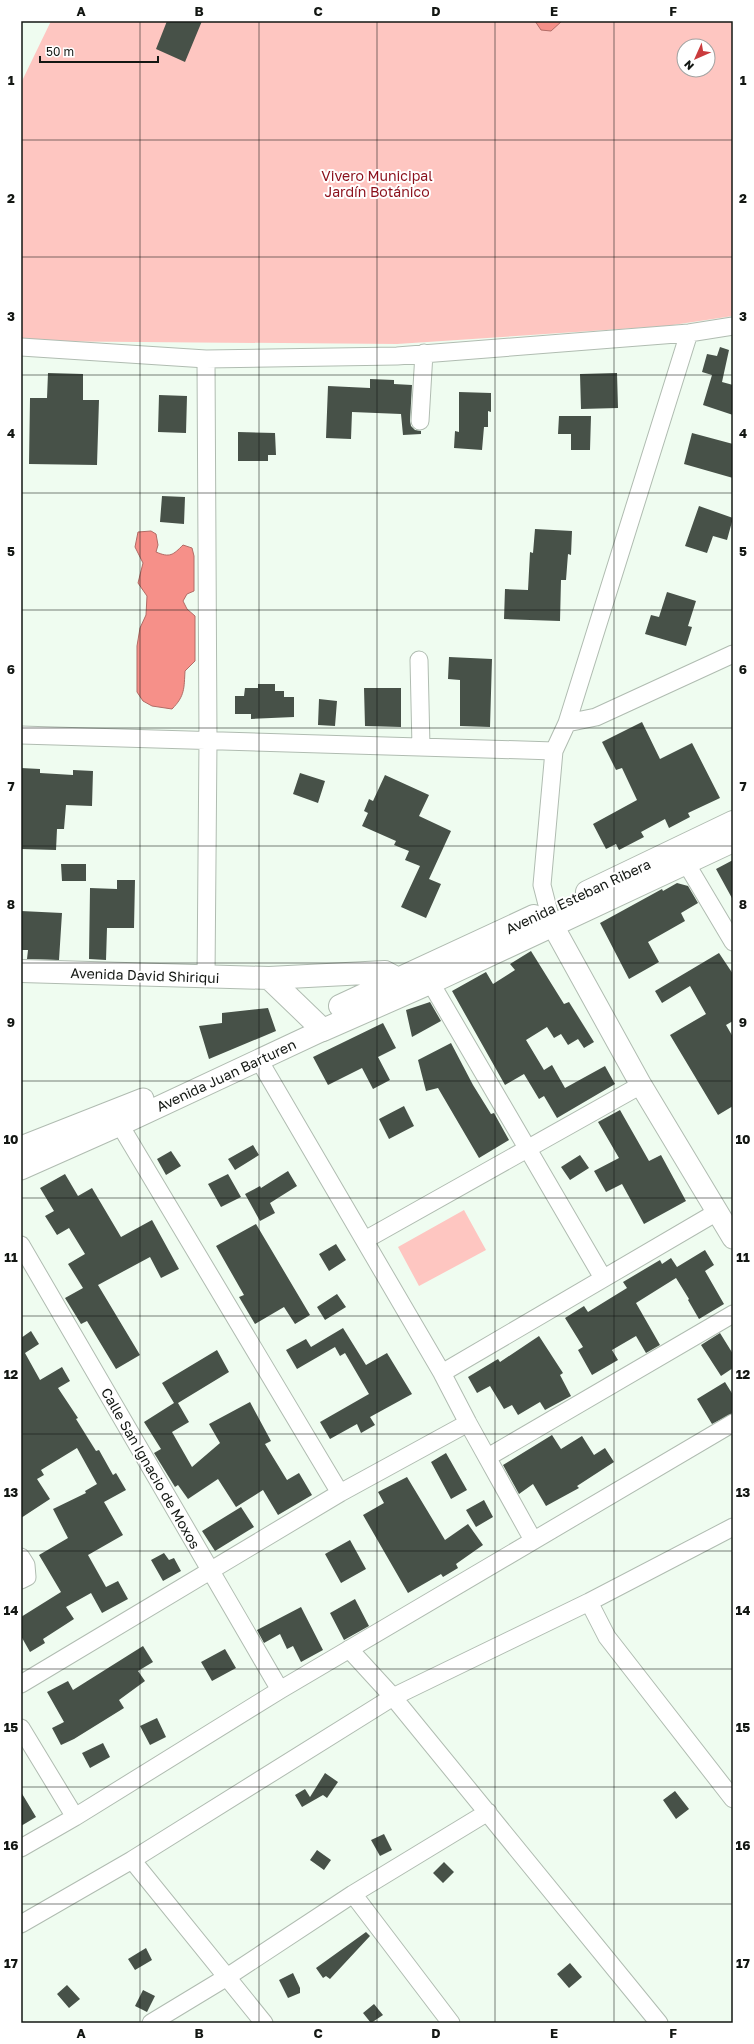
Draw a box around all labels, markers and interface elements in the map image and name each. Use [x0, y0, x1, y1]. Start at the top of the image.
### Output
text: A [76, 3, 86, 19]
text: B [194, 3, 204, 19]
text: C [313, 3, 323, 19]
text: D [431, 3, 441, 19]
text: E [550, 3, 558, 19]
text: F [669, 3, 677, 19]
scale bar [40, 38, 158, 64]
north arrow [676, 38, 716, 78]
text: 50 m [46, 44, 74, 59]
text: N [681, 58, 696, 73]
text: 1 [8, 72, 15, 88]
text: 1 [740, 72, 747, 88]
park label: Vivero Municipal Jardín Botánico [321, 167, 433, 200]
text: 2 [7, 190, 15, 206]
text: 2 [739, 190, 747, 206]
text: 3 [7, 308, 15, 324]
text: 3 [739, 308, 747, 324]
text: 4 [7, 425, 15, 441]
text: 4 [739, 425, 747, 441]
text: 5 [7, 543, 15, 559]
text: 5 [739, 543, 747, 559]
text: 6 [7, 661, 15, 677]
text: 6 [739, 661, 747, 677]
text: 7 [7, 778, 15, 794]
text: 7 [739, 778, 747, 794]
street label: Avenida Esteban Ribera [503, 855, 653, 937]
text: 8 [7, 896, 15, 912]
text: 8 [739, 896, 747, 912]
street label: Avenida David Shiriqui [70, 964, 220, 986]
text: 9 [7, 1014, 15, 1030]
text: 9 [739, 1014, 747, 1030]
street label: Avenida Juan Barturen [154, 1035, 298, 1115]
text: 10 [3, 1131, 19, 1147]
text: 10 [735, 1131, 751, 1147]
text: 11 [4, 1249, 18, 1265]
text: 11 [736, 1249, 750, 1265]
text: 12 [4, 1366, 18, 1382]
text: 12 [736, 1366, 750, 1382]
street label: Calle San Ignacio de Moxos [98, 1384, 204, 1552]
text: 13 [4, 1484, 18, 1500]
text: 13 [736, 1484, 750, 1500]
text: 14 [4, 1602, 18, 1618]
text: 14 [736, 1602, 750, 1618]
text: 15 [4, 1719, 18, 1735]
text: 15 [736, 1719, 750, 1735]
text: 16 [4, 1837, 18, 1853]
text: 16 [736, 1837, 750, 1853]
text: 17 [4, 1955, 18, 1971]
text: 17 [736, 1955, 750, 1971]
text: A [76, 2025, 86, 2041]
text: B [194, 2025, 204, 2041]
text: C [313, 2025, 323, 2041]
text: D [431, 2025, 441, 2041]
text: E [550, 2025, 558, 2041]
text: F [669, 2025, 677, 2041]

